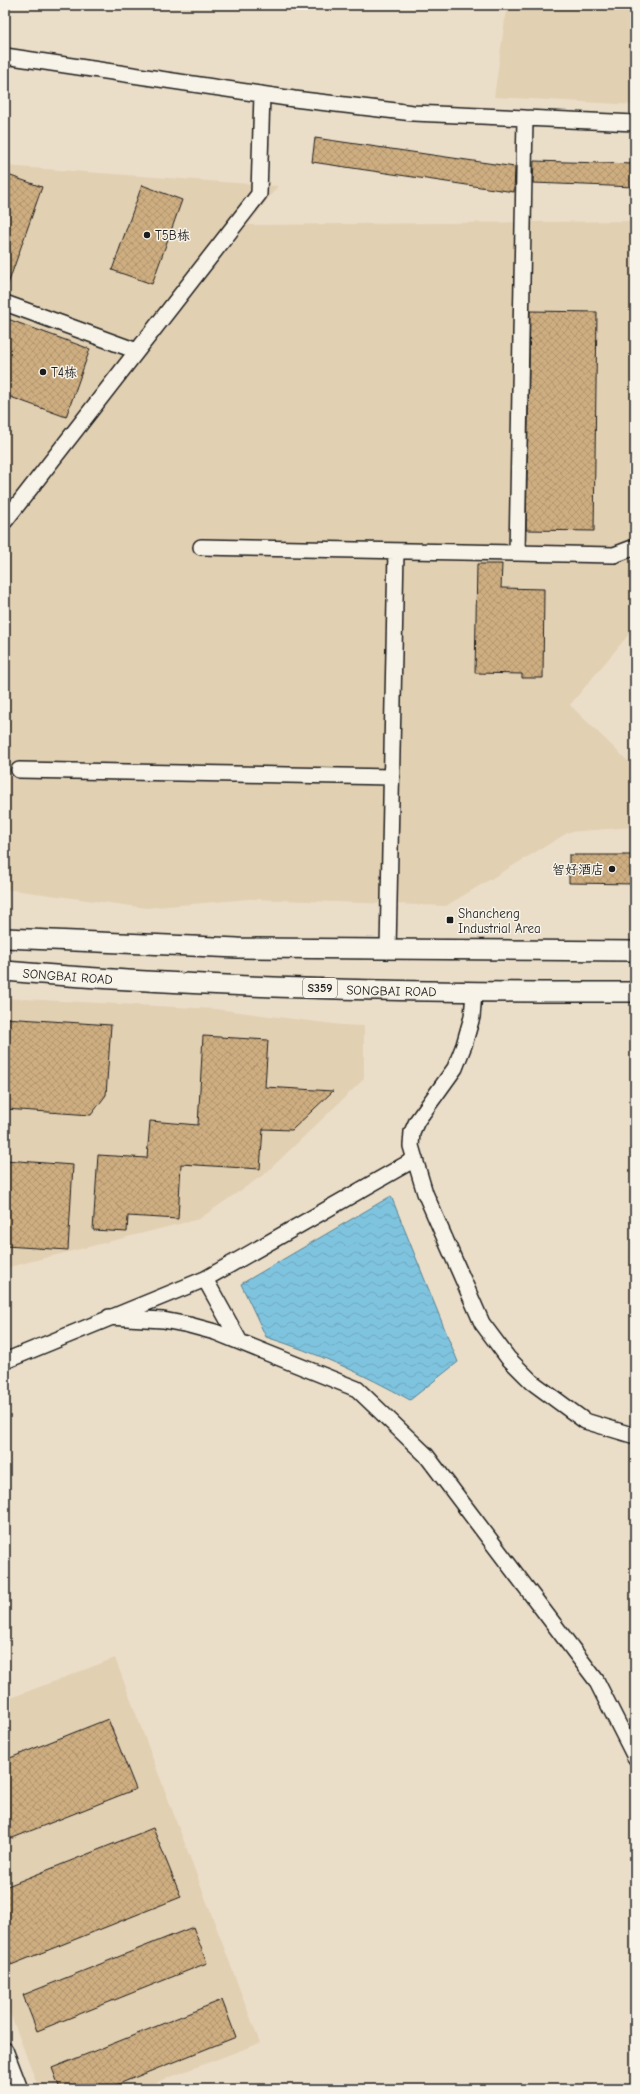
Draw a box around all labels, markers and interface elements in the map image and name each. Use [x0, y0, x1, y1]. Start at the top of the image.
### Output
place label: T5B栋 [155, 228, 190, 243]
marker: T5B栋 [142, 230, 152, 240]
place label: T4栋 [51, 365, 77, 380]
marker: T4栋 [38, 367, 48, 377]
place label: 智好酒店 [552, 862, 604, 877]
marker: 智好酒店 [607, 864, 617, 874]
place label: Shancheng Industrial Area [458, 906, 541, 936]
marker: Shancheng Industrial Area [445, 915, 455, 925]
street label: SONGBAI ROAD [22, 966, 113, 987]
road number: S359 [303, 978, 337, 998]
street label: SONGBAI ROAD [346, 982, 437, 999]

